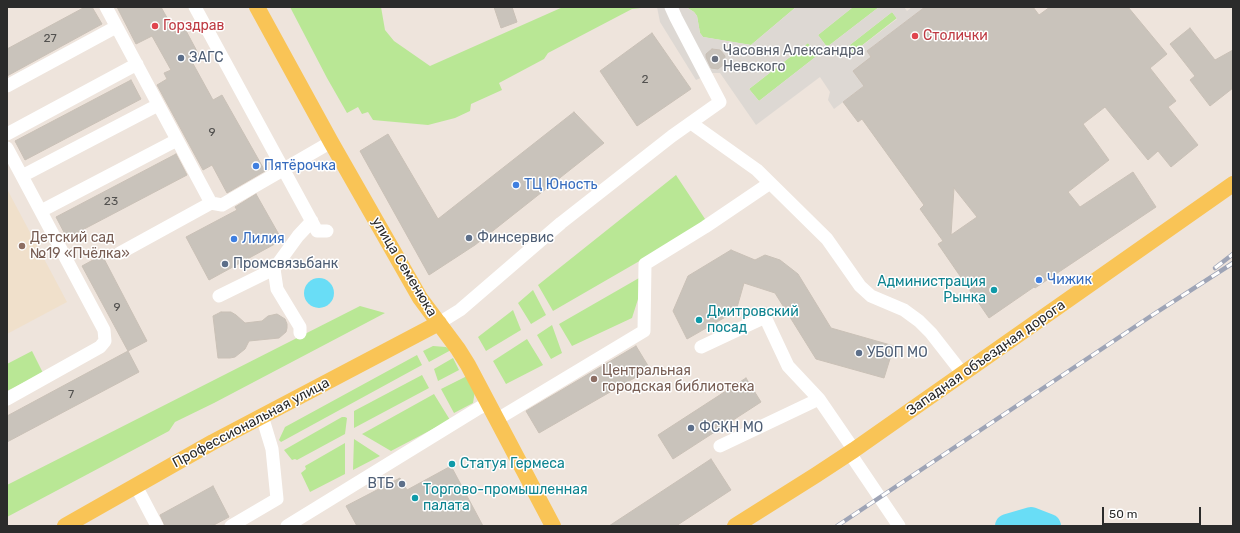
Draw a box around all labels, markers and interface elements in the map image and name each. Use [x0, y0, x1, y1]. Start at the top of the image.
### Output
place label: Горздрав [163, 18, 224, 34]
marker: Горздрав [150, 21, 160, 31]
place label: Столички [923, 28, 988, 44]
marker: Столички [910, 31, 920, 41]
house number: 27 [43, 32, 57, 46]
place label: Часовня Александра Невского [723, 43, 864, 76]
place label: ЗАГС [189, 50, 224, 66]
marker: ЗАГС [176, 53, 186, 63]
marker: Часовня Александра Невского [710, 54, 720, 64]
house number: 2 [641, 73, 649, 87]
house number: 9 [208, 126, 216, 140]
place label: Пятёрочка [264, 158, 336, 174]
marker: Пятёрочка [251, 161, 261, 171]
place label: ТЦ Юность [524, 177, 598, 193]
marker: ТЦ Юность [511, 180, 521, 190]
house number: 23 [104, 195, 118, 209]
street label: улица Семенюка [368, 214, 440, 320]
place label: Детский сад №19 «Пчёлка» [30, 230, 130, 262]
place label: Финсервис [477, 230, 554, 246]
place label: Лилия [242, 231, 285, 247]
marker: Финсервис [464, 233, 474, 243]
marker: Лилия [229, 234, 239, 244]
marker: Детский сад №19 «Пчёлка» [17, 241, 27, 251]
place label: Промсвязьбанк [233, 256, 338, 272]
marker: Промсвязьбанк [220, 259, 230, 269]
place label: Чижик [1047, 272, 1092, 288]
place label: Администрация Рынка [877, 274, 986, 306]
marker: Чижик [1034, 275, 1044, 285]
marker: Администрация Рынка [989, 285, 999, 295]
street label: Западная объездная дорога [904, 297, 1068, 419]
house number: 9 [113, 301, 121, 315]
place label: Дмитровский посад [707, 304, 799, 336]
marker: Дмитровский посад [694, 315, 704, 325]
place label: УБОП МО [867, 345, 928, 361]
marker: УБОП МО [854, 348, 864, 358]
place label: Центральная городская библиотека [602, 363, 754, 396]
street label: Профессиональная улица [170, 374, 332, 472]
marker: Центральная городская библиотека [589, 374, 599, 384]
house number: 7 [68, 388, 74, 402]
place label: ФСКН МО [699, 420, 763, 436]
marker: ФСКН МО [686, 423, 696, 433]
place label: Статуя Гермеса [460, 456, 565, 472]
marker: Статуя Гермеса [447, 459, 457, 469]
place label: ВТБ [368, 476, 394, 492]
marker: ВТБ [397, 479, 407, 489]
place label: Торгово-промышленная палата [423, 482, 588, 514]
marker: Торгово-промышленная палата [410, 493, 420, 503]
scale bar [1104, 499, 1203, 525]
text: 50 m [1109, 507, 1137, 521]

